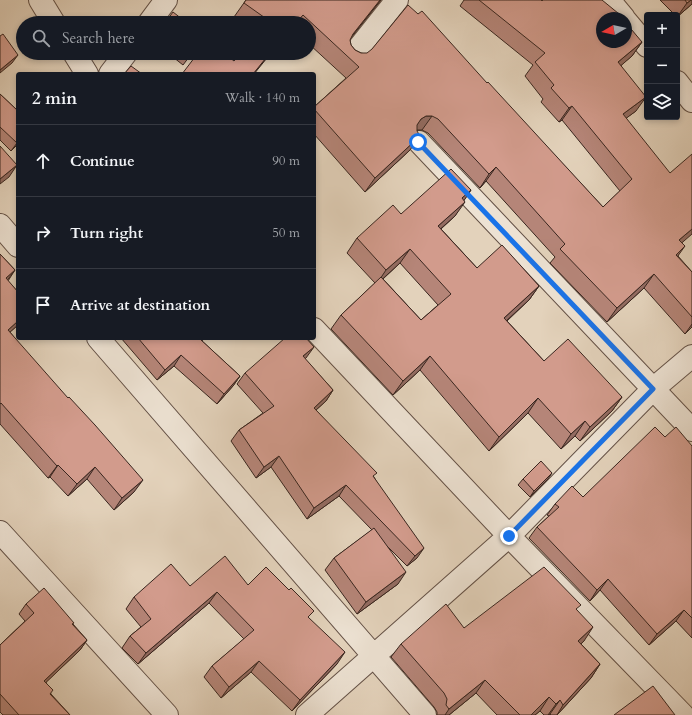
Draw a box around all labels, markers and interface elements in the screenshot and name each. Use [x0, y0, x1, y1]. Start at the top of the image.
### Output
north arrow [596, 12, 632, 48]
map controls [644, 12, 680, 120]
button: + [644, 12, 680, 48]
search box [16, 16, 316, 60]
icon: search [30, 27, 52, 49]
text: Search here [62, 28, 135, 48]
button: − [644, 48, 680, 84]
button: layers [644, 84, 680, 120]
text: 2 min [32, 87, 77, 110]
text: Walk · 140 m [225, 89, 300, 107]
route start [409, 133, 427, 151]
icon: ahead [32, 150, 54, 172]
text: Continue [70, 151, 135, 171]
text: 90 m [272, 152, 300, 170]
icon: right [32, 222, 54, 244]
text: Turn right [70, 223, 143, 243]
text: 50 m [272, 224, 300, 242]
icon: arrive [32, 294, 54, 316]
text: Arrive at destination [70, 295, 210, 315]
route end [500, 527, 518, 545]

